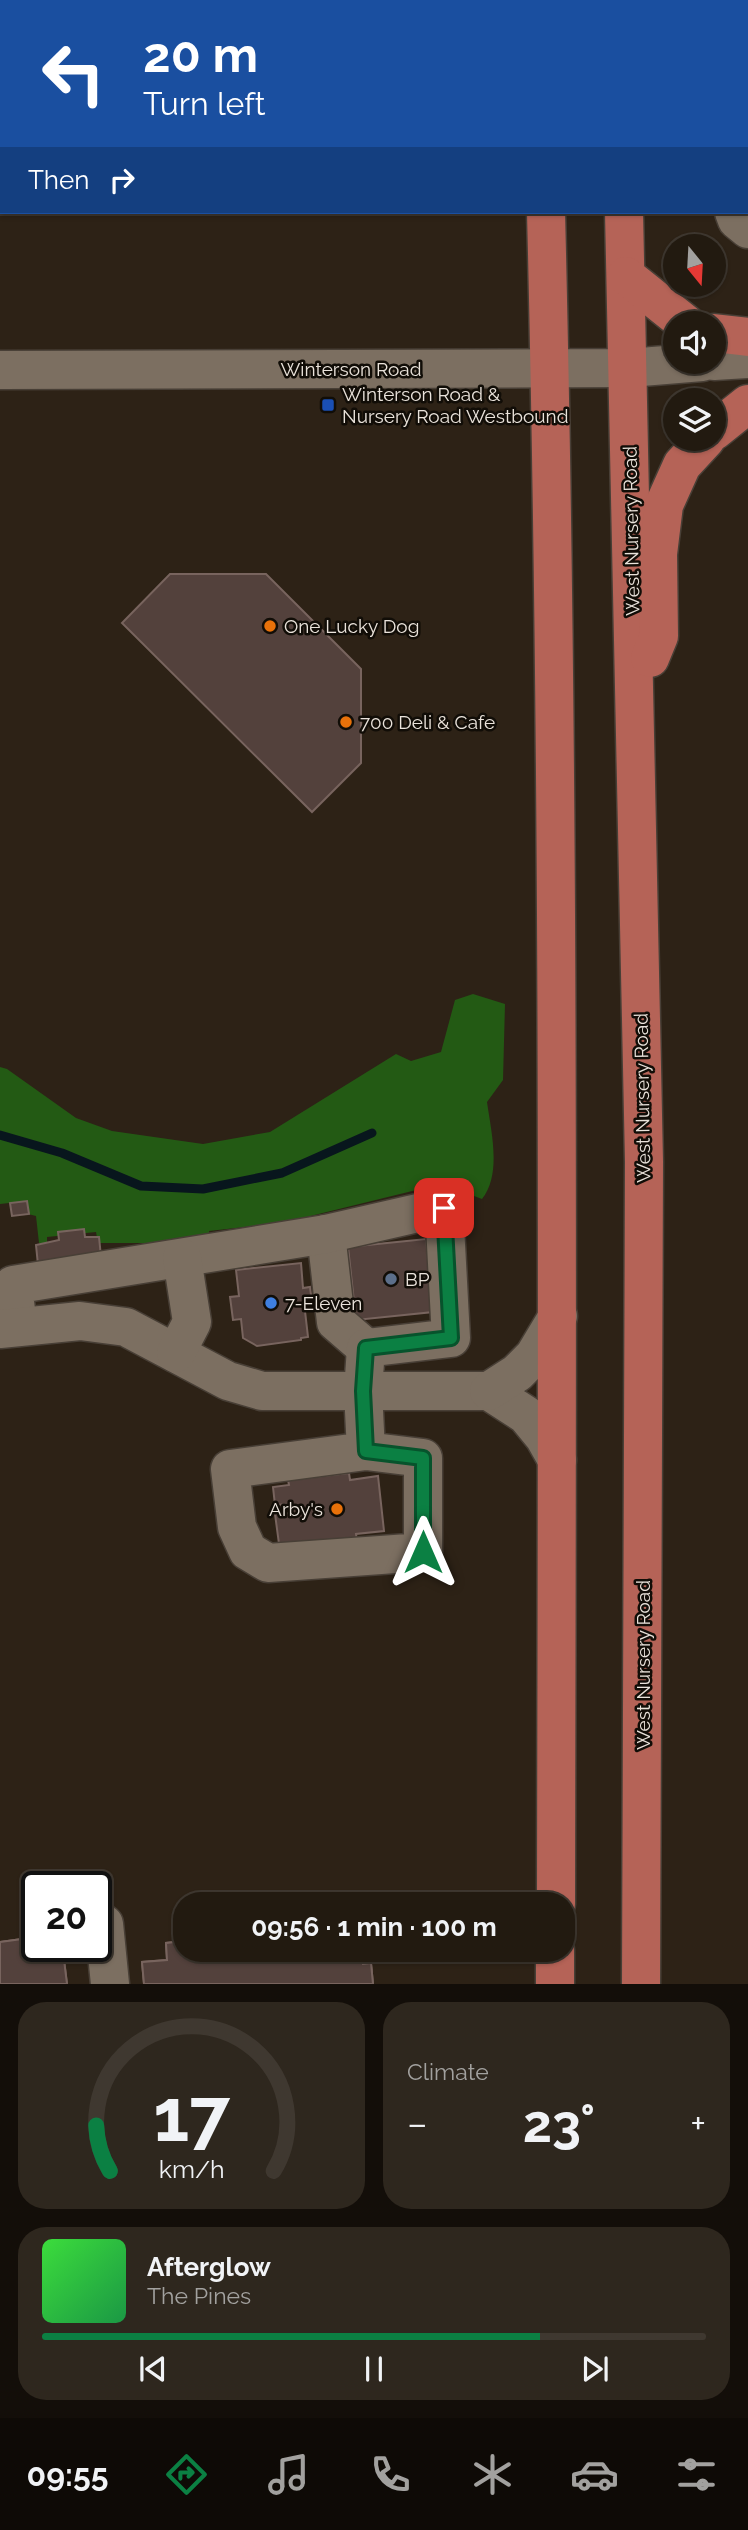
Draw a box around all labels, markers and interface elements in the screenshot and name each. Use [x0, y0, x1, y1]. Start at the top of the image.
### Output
text: 20 m [143, 26, 258, 83]
icon: left [28, 28, 119, 119]
text: Turn left [143, 85, 265, 122]
icon: right [103, 161, 141, 199]
text: Then [28, 165, 89, 195]
north arrow [663, 234, 726, 298]
map controls [663, 234, 726, 451]
button: sound [663, 311, 726, 374]
street label: Winterson Road [281, 358, 422, 380]
place label: Winterson Road & Nursery Road Westbound [342, 383, 569, 427]
button: layers [663, 388, 726, 451]
marker: Winterson Road & Nursery Road Westbound [320, 397, 336, 413]
street label: West Nursery Road [619, 446, 643, 616]
place label: One Lucky Dog [284, 615, 419, 637]
marker: One Lucky Dog [262, 618, 278, 634]
place label: 700 Deli & Cafe [360, 711, 495, 733]
marker: 700 Deli & Cafe [338, 714, 354, 730]
street label: West Nursery Road [630, 1013, 654, 1183]
pin [414, 1178, 474, 1238]
icon: arrive [425, 1189, 463, 1227]
place label: BP [405, 1268, 430, 1290]
marker: BP [383, 1271, 399, 1287]
place label: 7-Eleven [285, 1292, 362, 1314]
marker: 7-Eleven [263, 1295, 279, 1311]
place label: Arby's [269, 1498, 323, 1520]
marker: Arby's [329, 1501, 345, 1517]
position arrow [386, 1515, 460, 1589]
street label: West Nursery Road [632, 1580, 654, 1750]
speed limit sign: 20 [21, 1871, 112, 1962]
text: 09:56 · 1 min · 100 m [251, 1912, 497, 1942]
text: Climate [407, 2058, 489, 2085]
text: 17 [153, 2074, 230, 2159]
text: 23° [523, 2093, 595, 2154]
text: − [407, 2101, 427, 2146]
text: + [690, 2101, 706, 2146]
text: km/h [159, 2154, 224, 2184]
text: Afterglow [147, 2252, 271, 2282]
text: The Pines [147, 2282, 251, 2309]
icon: previous [134, 2350, 172, 2388]
icon: pause [355, 2350, 393, 2388]
icon: next [576, 2350, 614, 2388]
icon: directions [162, 2450, 211, 2499]
icon: music [264, 2450, 313, 2499]
icon: phone [366, 2450, 415, 2499]
icon: climate [468, 2450, 517, 2499]
icon: car [570, 2450, 619, 2499]
icon: filters [672, 2450, 721, 2499]
text: 09:55 [27, 2456, 108, 2493]

